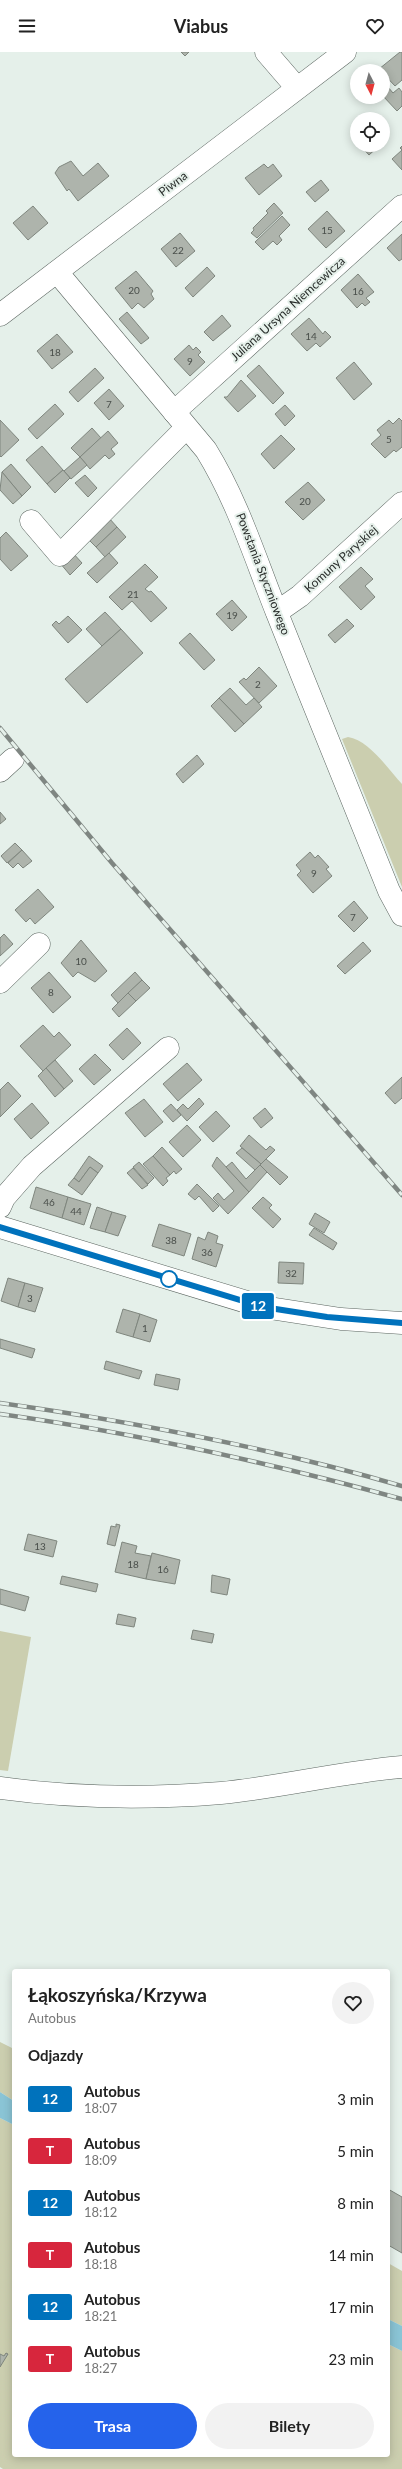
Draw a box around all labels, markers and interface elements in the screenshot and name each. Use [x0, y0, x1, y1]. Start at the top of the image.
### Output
icon: menu [16, 15, 38, 37]
text: Viabus [174, 15, 228, 37]
icon: heart [364, 15, 386, 37]
north arrow [350, 64, 390, 104]
map controls [350, 64, 390, 152]
button: locate [350, 112, 390, 152]
street label: Piwna [155, 168, 190, 199]
house number: 15 [321, 224, 333, 236]
house number: 22 [172, 244, 184, 256]
street label: Juliana Ursyna Niemcewicza [227, 253, 348, 364]
house number: 20 [128, 284, 140, 296]
house number: 16 [352, 285, 364, 297]
house number: 14 [305, 330, 317, 342]
house number: 18 [49, 346, 61, 358]
house number: 9 [187, 355, 193, 367]
house number: 7 [106, 398, 112, 410]
house number: 5 [386, 433, 392, 445]
house number: 20 [299, 495, 311, 507]
street label: Powstania Styczniowego [233, 511, 294, 637]
street label: Komuny Paryskiej [301, 522, 380, 595]
house number: 21 [127, 588, 139, 600]
house number: 19 [226, 609, 238, 621]
house number: 2 [255, 678, 261, 690]
house number: 9 [311, 867, 317, 879]
house number: 7 [350, 911, 356, 923]
house number: 10 [75, 955, 87, 967]
house number: 8 [48, 986, 54, 998]
house number: 46 [43, 1196, 55, 1208]
house number: 44 [70, 1205, 82, 1217]
house number: 38 [165, 1234, 177, 1246]
house number: 36 [201, 1246, 213, 1258]
house number: 32 [285, 1267, 297, 1279]
unlabelled marker [160, 1270, 178, 1288]
house number: 3 [27, 1292, 33, 1304]
line badge: 12 [240, 1293, 276, 1319]
text: 12 [250, 1297, 266, 1314]
house number: 1 [142, 1322, 148, 1334]
house number: 13 [34, 1540, 46, 1552]
house number: 18 [127, 1558, 139, 1570]
house number: 16 [157, 1563, 169, 1575]
button: heart [332, 1982, 374, 2024]
text: Łąkoszyńska/Krzywa [28, 1983, 207, 2006]
text: Autobus [28, 2010, 76, 2026]
text: Odjazdy [28, 2046, 83, 2064]
text: Autobus [84, 2082, 140, 2100]
text: 12 [42, 2090, 58, 2107]
text: 3 min [337, 2090, 374, 2108]
text: 18:07 [84, 2100, 117, 2116]
text: Autobus [84, 2134, 140, 2152]
text: T [46, 2142, 54, 2159]
text: 5 min [337, 2142, 374, 2160]
text: 18:09 [84, 2152, 117, 2168]
text: Autobus [84, 2186, 140, 2204]
text: 12 [42, 2194, 58, 2211]
text: 8 min [337, 2194, 374, 2212]
text: 18:12 [84, 2204, 117, 2220]
text: Autobus [84, 2238, 140, 2256]
text: T [46, 2246, 54, 2263]
text: 14 min [328, 2246, 374, 2264]
text: 18:18 [84, 2256, 117, 2272]
text: Autobus [84, 2290, 140, 2308]
text: 12 [42, 2298, 58, 2315]
text: 17 min [328, 2298, 374, 2316]
text: 18:21 [84, 2308, 117, 2324]
text: Autobus [84, 2342, 140, 2360]
text: T [46, 2350, 54, 2367]
text: 23 min [328, 2350, 374, 2368]
text: 18:27 [84, 2360, 117, 2376]
button: Trasa [28, 2403, 197, 2449]
button: Bilety [205, 2403, 374, 2449]

